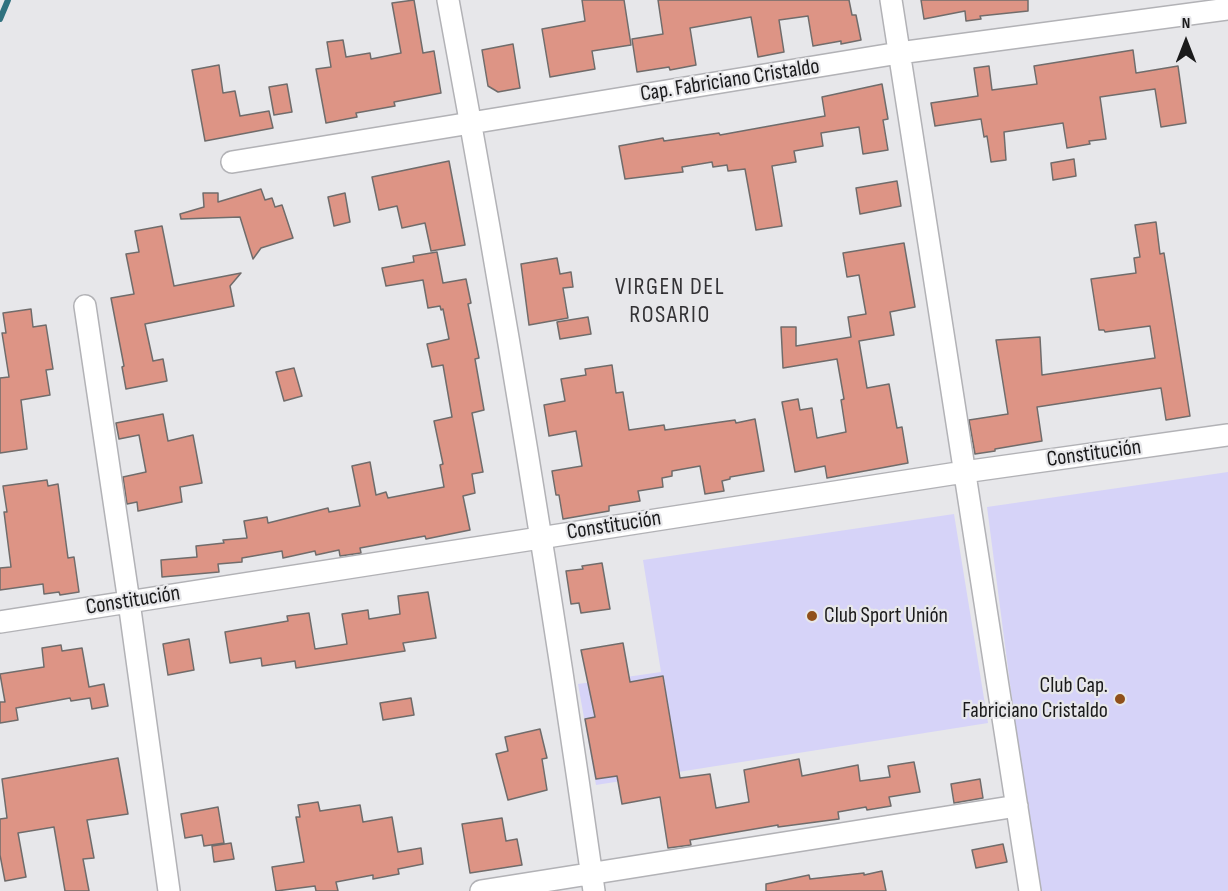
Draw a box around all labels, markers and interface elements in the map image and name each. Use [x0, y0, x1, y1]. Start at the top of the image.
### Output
north arrow [1156, 12, 1216, 72]
text: N [1182, 14, 1190, 33]
street label: Cap. Fabriciano Cristaldo [639, 54, 821, 108]
district label: VIRGEN DEL ROSARIO [615, 274, 725, 330]
street label: Constitución [1045, 434, 1143, 474]
street label: Constitución [565, 506, 663, 546]
street label: Constitución [84, 581, 182, 621]
place label: Club Sport Unión [824, 603, 948, 629]
marker: Club Sport Unión [805, 609, 819, 623]
place label: Club Cap. Fabriciano Cristaldo [962, 673, 1108, 724]
marker: Club Cap. Fabriciano Cristaldo [1113, 692, 1127, 706]

